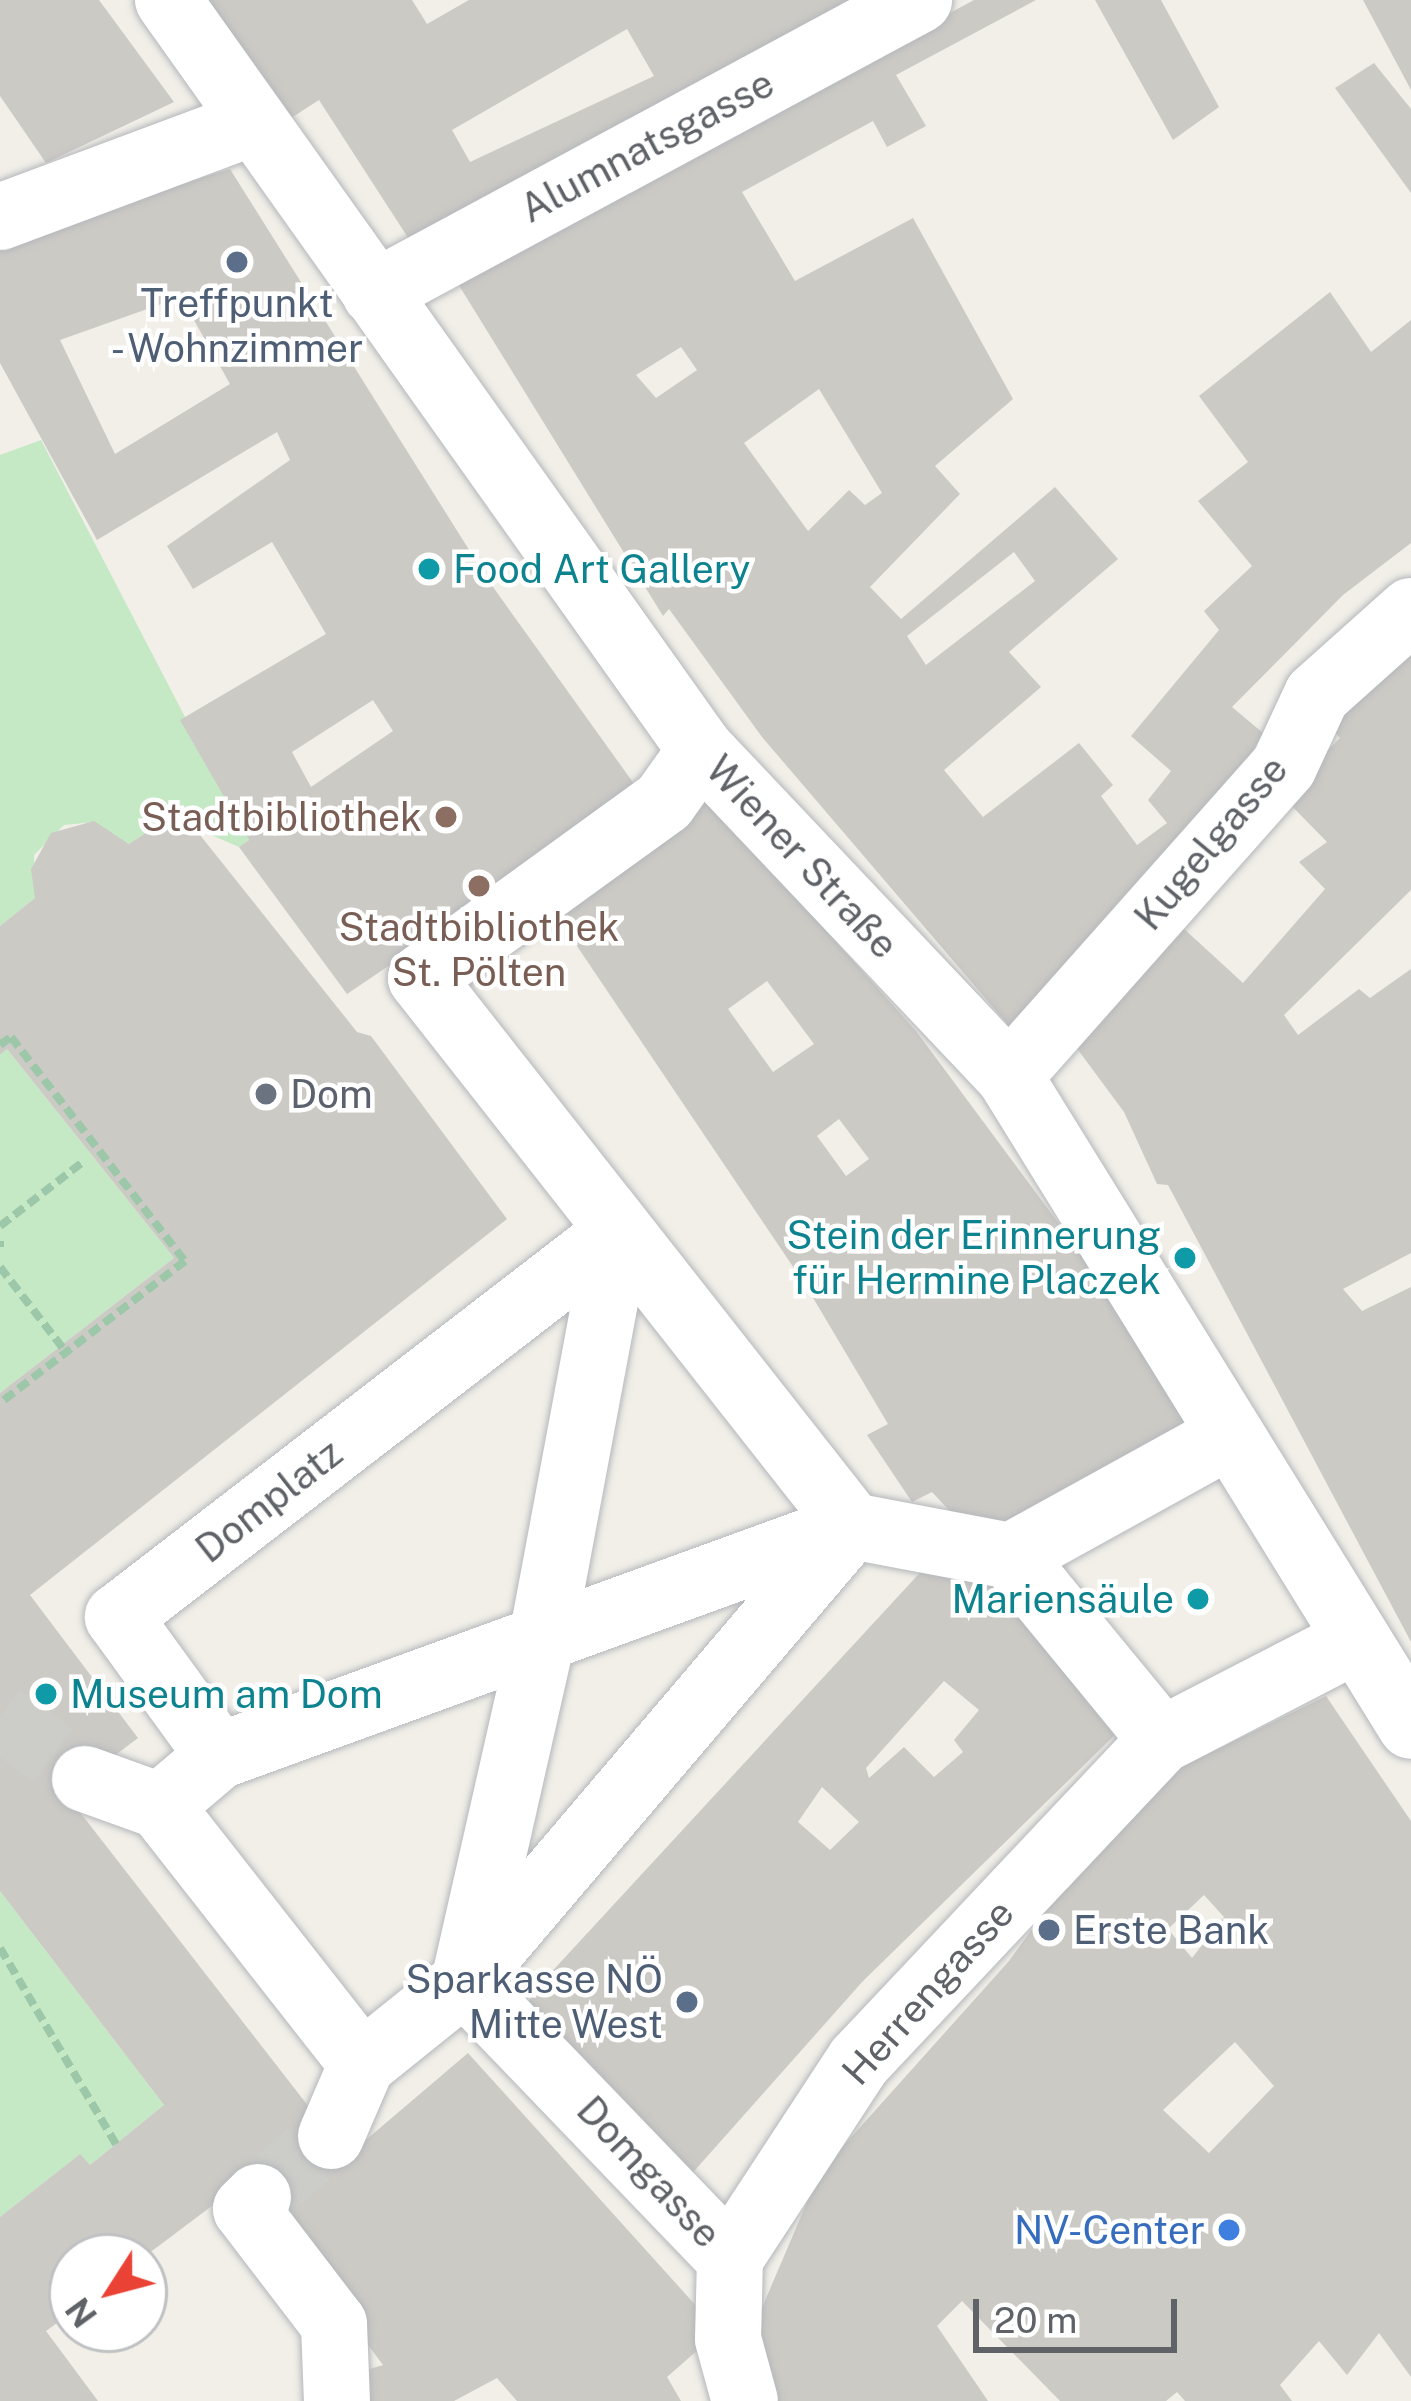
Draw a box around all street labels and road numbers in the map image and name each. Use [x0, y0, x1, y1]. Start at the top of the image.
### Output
street label: Alumnatsgasse [512, 60, 782, 232]
street label: Wiener Straße [696, 746, 908, 968]
street label: Kugelgasse [1125, 747, 1297, 939]
street label: Domplatz [187, 1430, 351, 1572]
street label: Herrengasse [833, 1890, 1023, 2094]
street label: Domgasse [567, 2087, 731, 2257]

